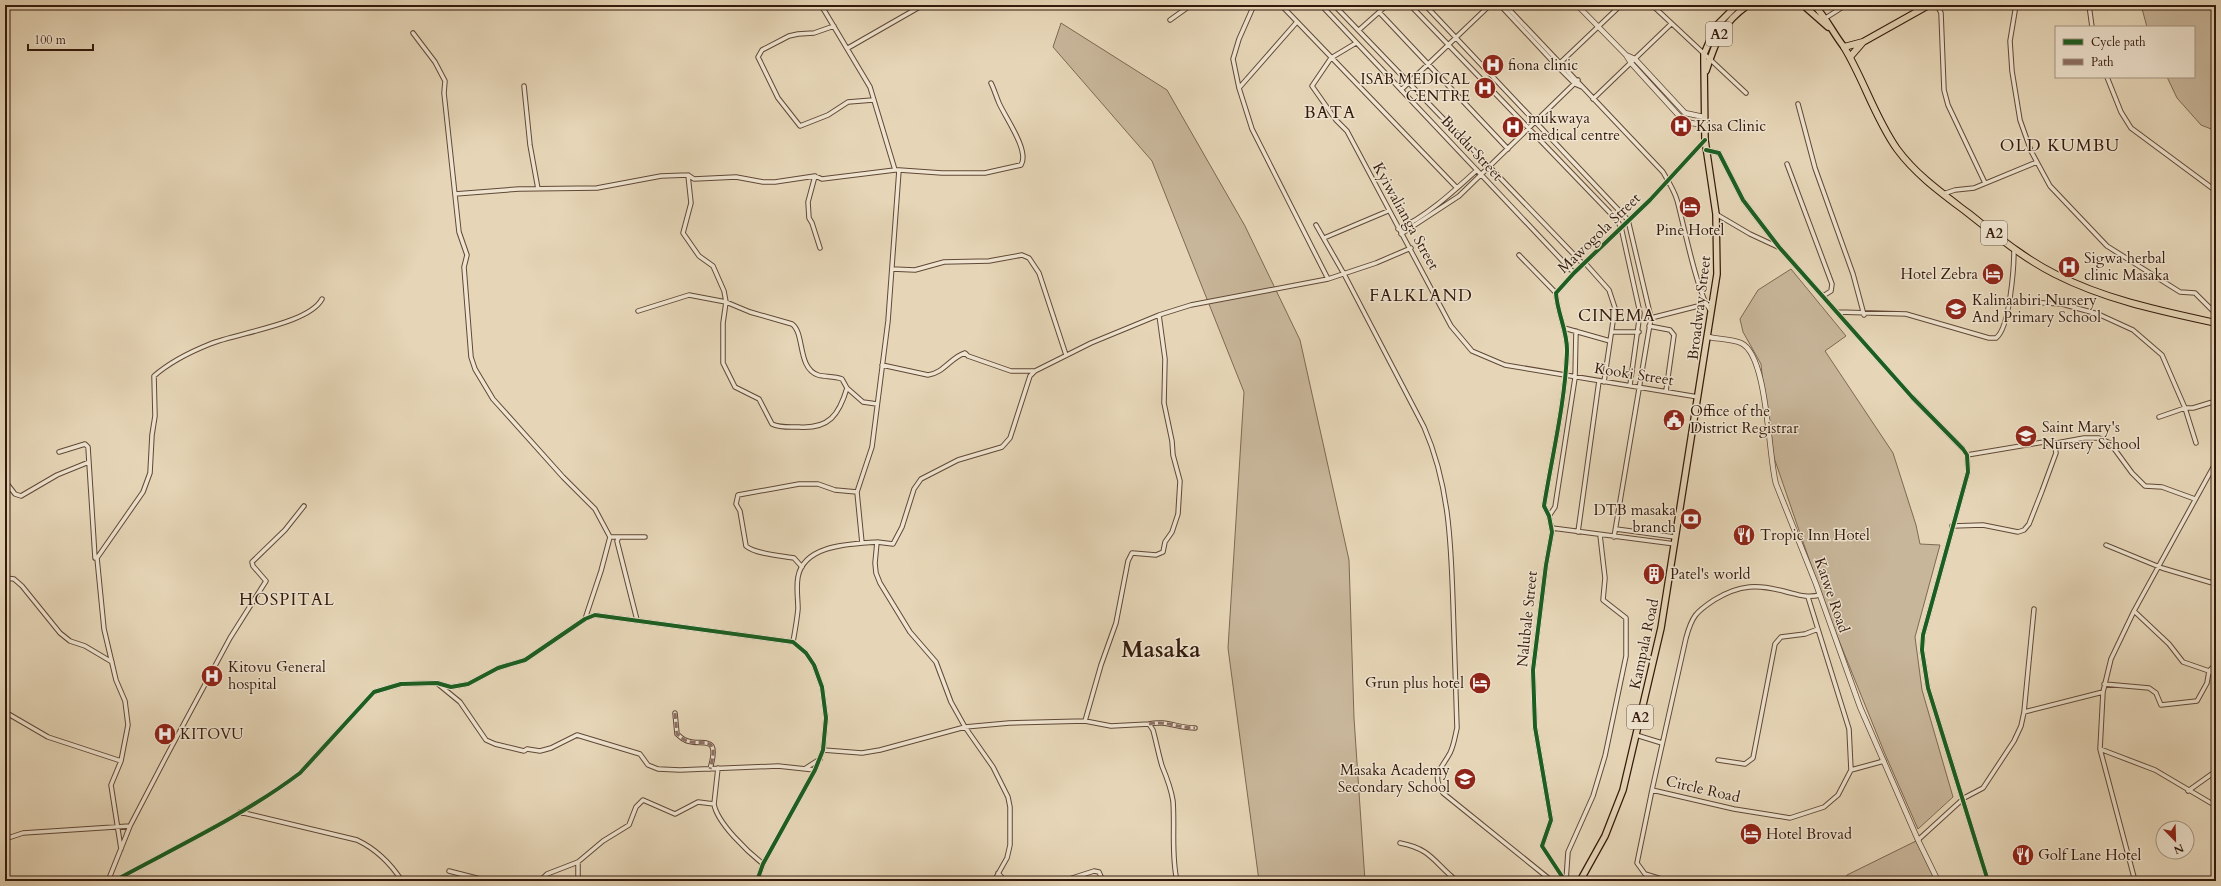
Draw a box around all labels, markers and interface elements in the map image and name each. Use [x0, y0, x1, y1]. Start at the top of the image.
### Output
road number: A2 [1706, 22, 1732, 46]
scale bar [28, 26, 93, 52]
legend [2055, 26, 2195, 78]
text: 100 m [34, 32, 67, 48]
text: Cycle path [2091, 34, 2146, 50]
hospital icon: fiona clinic [1480, 52, 1506, 78]
text: Path [2091, 54, 2114, 70]
place label: fiona clinic [1508, 55, 1578, 75]
place label: ISAB MEDICAL CENTRE [1361, 69, 1471, 106]
hospital icon: ISAB MEDICAL CENTRE [1472, 75, 1498, 101]
district label: BATA [1304, 101, 1356, 124]
place label: mukwaya medical centre [1528, 108, 1620, 145]
street label: Buddu Street [1436, 111, 1508, 185]
hospital icon: Kisa Clinic [1668, 113, 1694, 139]
hospital icon: mukwaya medical centre [1500, 114, 1526, 140]
place label: Kisa Clinic [1696, 116, 1766, 136]
district label: OLD KUMBU [2000, 134, 2120, 157]
street label: Kyiwalianga Street [1368, 159, 1444, 273]
street label: Mawogola Street [1553, 188, 1645, 278]
hotel icon: Pine Hotel [1677, 194, 1703, 220]
place label: Pine Hotel [1656, 220, 1724, 240]
road number: A2 [1981, 221, 2007, 245]
place label: Sigwa herbal clinic Masaka [2084, 248, 2170, 285]
hospital icon: Sigwa herbal clinic Masaka [2056, 254, 2082, 280]
street label: Broadway Street [1683, 255, 1715, 361]
hotel icon: Hotel Zebra [1980, 261, 2006, 287]
place label: Hotel Zebra [1900, 264, 1979, 284]
district label: FALKLAND [1369, 284, 1473, 307]
place label: Kalinaabiri Nursery And Primary School [1972, 290, 2101, 327]
school or university icon: Kalinaabiri Nursery And Primary School [1943, 296, 1969, 322]
district label: CINEMA [1578, 304, 1656, 327]
street label: Kooki Street [1593, 358, 1675, 390]
place label: Office of the District Registrar [1690, 401, 1799, 438]
public building icon: Office of the District Registrar [1661, 407, 1687, 433]
place label: Saint Mary's Nursery School [2042, 417, 2141, 454]
school or university icon: Saint Mary's Nursery School [2013, 423, 2039, 449]
place label: DTB masaka branch [1593, 500, 1677, 537]
bank icon: DTB masaka branch [1678, 506, 1704, 532]
restaurant icon: Tropic Inn Hotel [1731, 522, 1757, 548]
place label: Tropic Inn Hotel [1760, 525, 1870, 545]
street label: Katwe Road [1810, 555, 1854, 635]
building icon: Patel's world [1641, 561, 1667, 587]
place label: Patel's world [1670, 564, 1751, 584]
street label: Nalubale Street [1512, 570, 1542, 668]
district label: HOSPITAL [239, 588, 335, 611]
street label: Kampala Road [1625, 597, 1663, 691]
district label: Masaka [1121, 634, 1201, 665]
place label: Kitovu General hospital [228, 657, 326, 694]
hospital icon: Kitovu General hospital [199, 663, 225, 689]
hotel icon: Grun plus hotel [1467, 670, 1493, 696]
place label: Grun plus hotel [1365, 673, 1464, 693]
road number: A2 [1627, 705, 1653, 729]
hospital icon: KITOVU [152, 721, 178, 747]
place label: KITOVU [180, 724, 244, 744]
place label: Masaka Academy Secondary School [1338, 760, 1450, 797]
school or university icon: Masaka Academy Secondary School [1452, 766, 1478, 792]
street label: Circle Road [1664, 771, 1742, 807]
north arrow [2155, 820, 2195, 860]
hotel icon: Hotel Brovad [1738, 821, 1764, 847]
place label: Hotel Brovad [1766, 824, 1852, 844]
text: N [2171, 840, 2186, 858]
restaurant icon: Golf Lane Hotel [2010, 842, 2036, 868]
place label: Golf Lane Hotel [2038, 845, 2142, 865]

